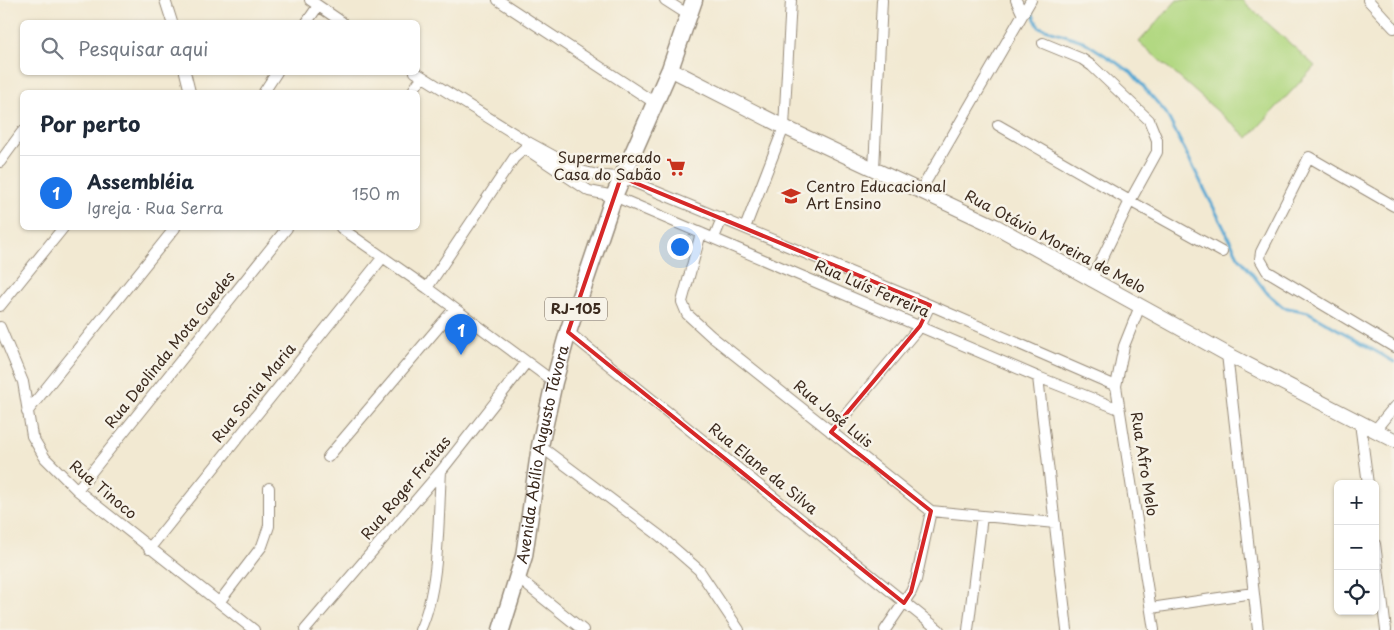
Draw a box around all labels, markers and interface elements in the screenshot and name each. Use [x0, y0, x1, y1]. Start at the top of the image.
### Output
search box [20, 20, 420, 75]
icon: search [38, 34, 66, 62]
text: Pesquisar aqui [78, 34, 208, 62]
text: Por perto [40, 107, 140, 139]
place label: Supermercado Casa do Sabão [554, 145, 661, 185]
supermarket icon: Supermercado Casa do Sabão [665, 156, 687, 178]
text: Assembléia [87, 167, 194, 195]
place label: Centro Educacional Art Ensino [806, 174, 946, 214]
text: 1 [52, 181, 60, 205]
text: 150 m [352, 181, 400, 205]
street label: Rua Otávio Moreira de Melo [961, 183, 1150, 298]
school or university icon: Centro Educacional Art Ensino [780, 185, 802, 207]
text: Igreja · Rua Serra [87, 195, 223, 219]
your location [667, 234, 693, 260]
street label: Rua Luís Ferreira [811, 253, 934, 322]
street label: Rua Deolinda Mota Guedes [98, 266, 239, 432]
road number: RJ-105 [545, 298, 607, 320]
pin: 1 [445, 314, 477, 355]
street label: Rua Sonia Maria [205, 337, 301, 447]
street label: Avenida Abílio Augusto Távora [509, 341, 574, 566]
street label: Rua José Luis [789, 374, 879, 452]
street label: Rua Afro Melo [1126, 410, 1165, 518]
street label: Rua Elane da Silva [704, 417, 824, 520]
street label: Rua Roger Freitas [355, 430, 455, 544]
street label: Rua Tinoco [65, 454, 143, 524]
map controls [1334, 480, 1379, 615]
button: + [1334, 480, 1379, 525]
button: − [1334, 525, 1379, 570]
button: locate [1334, 570, 1379, 615]

